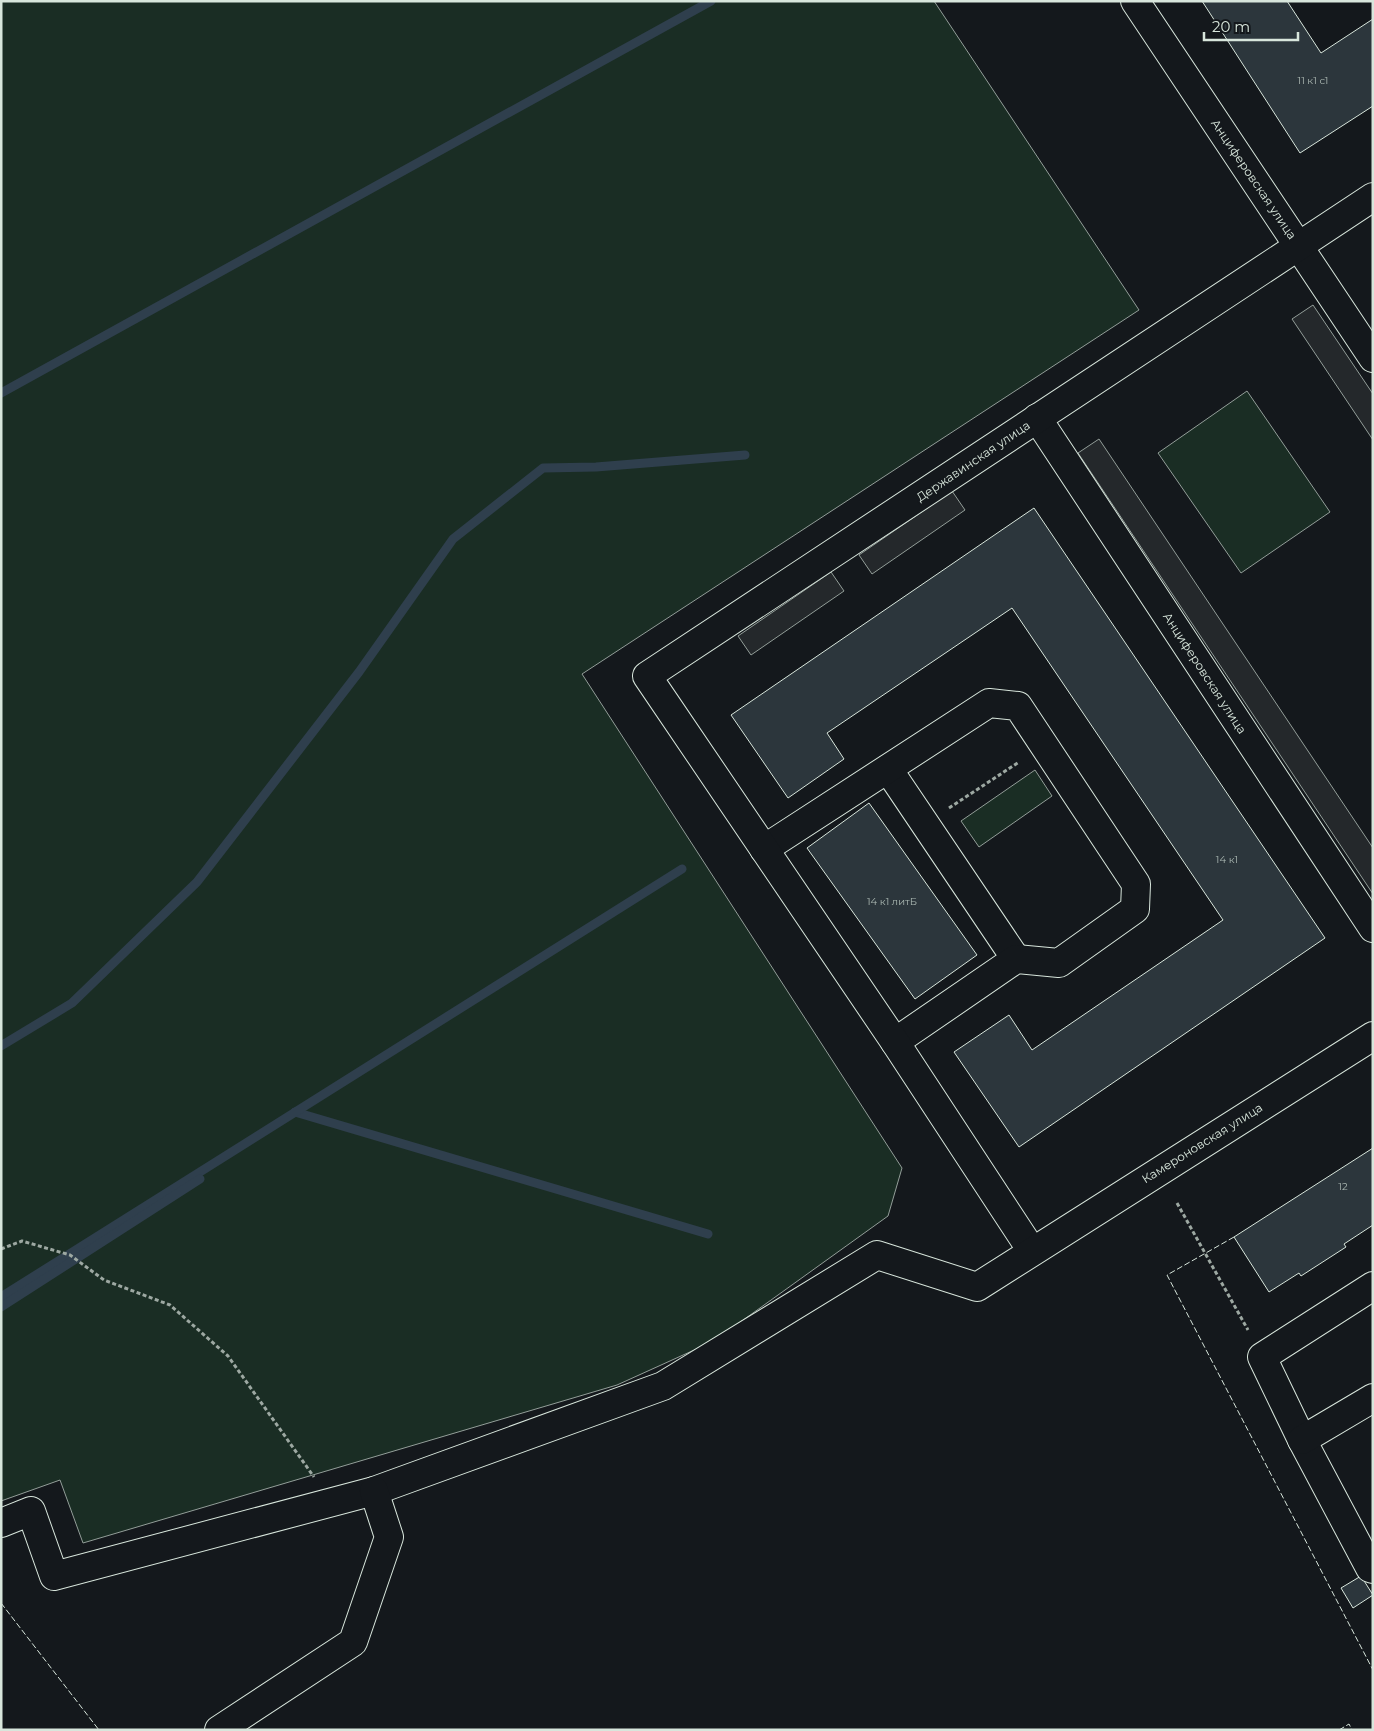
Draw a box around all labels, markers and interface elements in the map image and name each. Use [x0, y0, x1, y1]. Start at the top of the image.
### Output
scale bar [1204, 10, 1298, 42]
text: 20 m [1212, 17, 1250, 36]
house number: 11 к1 с1 [1298, 74, 1328, 87]
street label: Анциферовская улица [1208, 116, 1300, 242]
street label: Державинская улица [913, 417, 1033, 505]
street label: Анциферовская улица [1160, 609, 1250, 737]
house number: 14 к1 [1216, 853, 1238, 866]
house number: 14 к1 литБ [867, 895, 917, 908]
street label: Камероновская улица [1139, 1100, 1265, 1186]
house number: 12 [1338, 1180, 1348, 1193]

